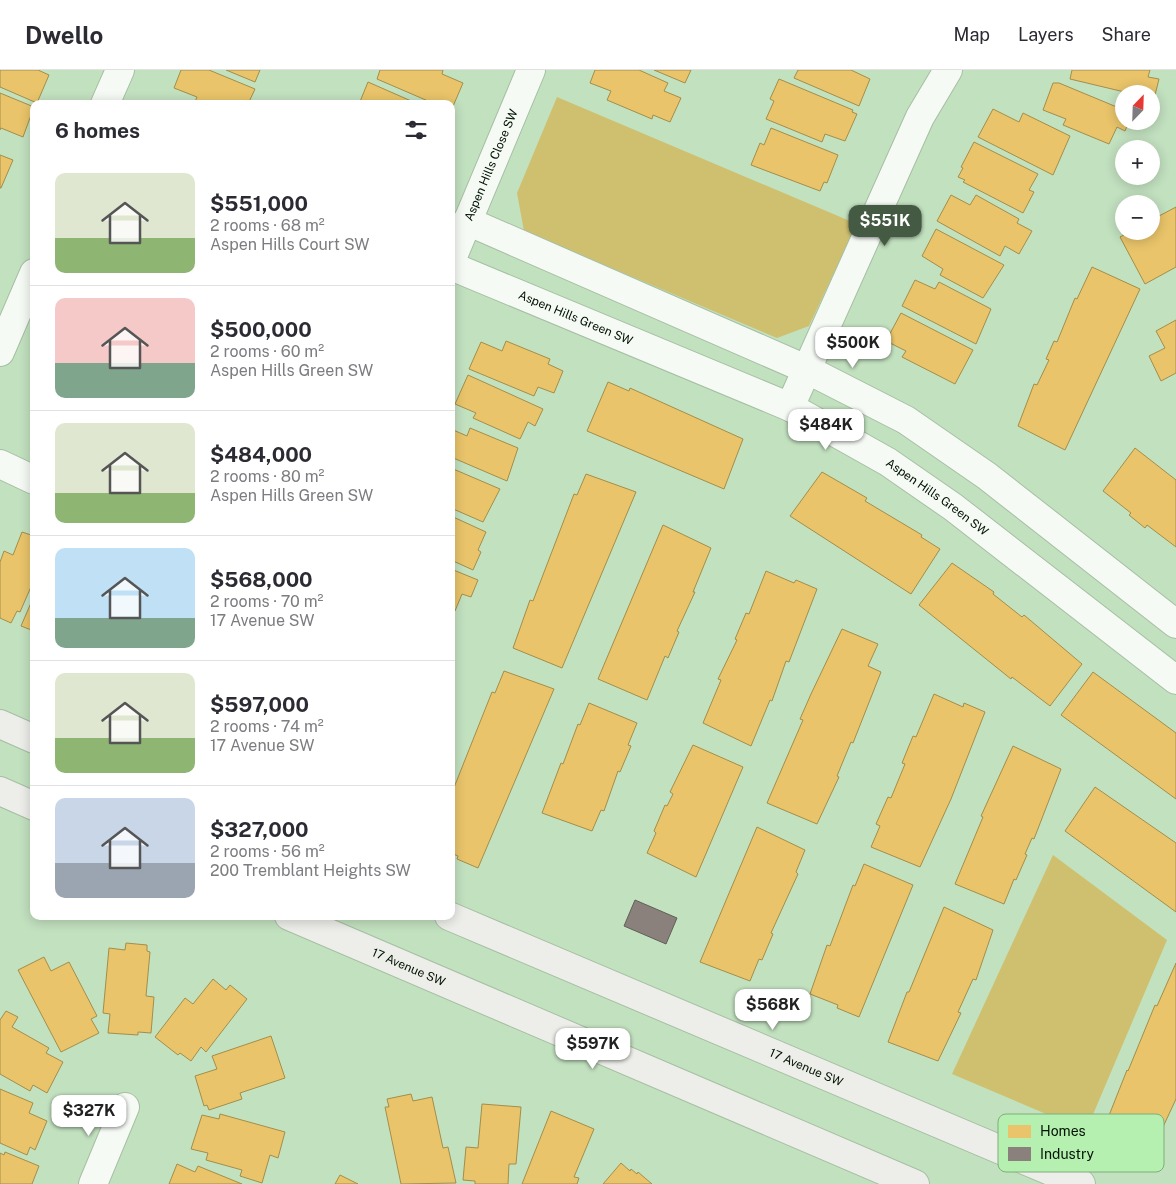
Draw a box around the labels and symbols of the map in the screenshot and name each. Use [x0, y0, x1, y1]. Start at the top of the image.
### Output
north arrow [1115, 85, 1160, 130]
street label: Aspen Hills Close SW [462, 107, 521, 223]
pin: $551K [850, 204, 920, 247]
street label: Aspen Hills Green SW [516, 288, 635, 348]
pin: $500K [818, 326, 888, 369]
pin: $484K [791, 408, 861, 451]
street label: Aspen Hills Green SW [883, 456, 991, 539]
street label: 17 Avenue SW [370, 945, 448, 989]
pin: $568K [738, 988, 808, 1031]
pin: $597K [558, 1028, 628, 1070]
street label: 17 Avenue SW [767, 1046, 846, 1089]
pin: $327K [54, 1094, 124, 1137]
legend [998, 1114, 1164, 1172]
text: Homes [1040, 1123, 1086, 1139]
text: Industry [1040, 1146, 1095, 1162]

